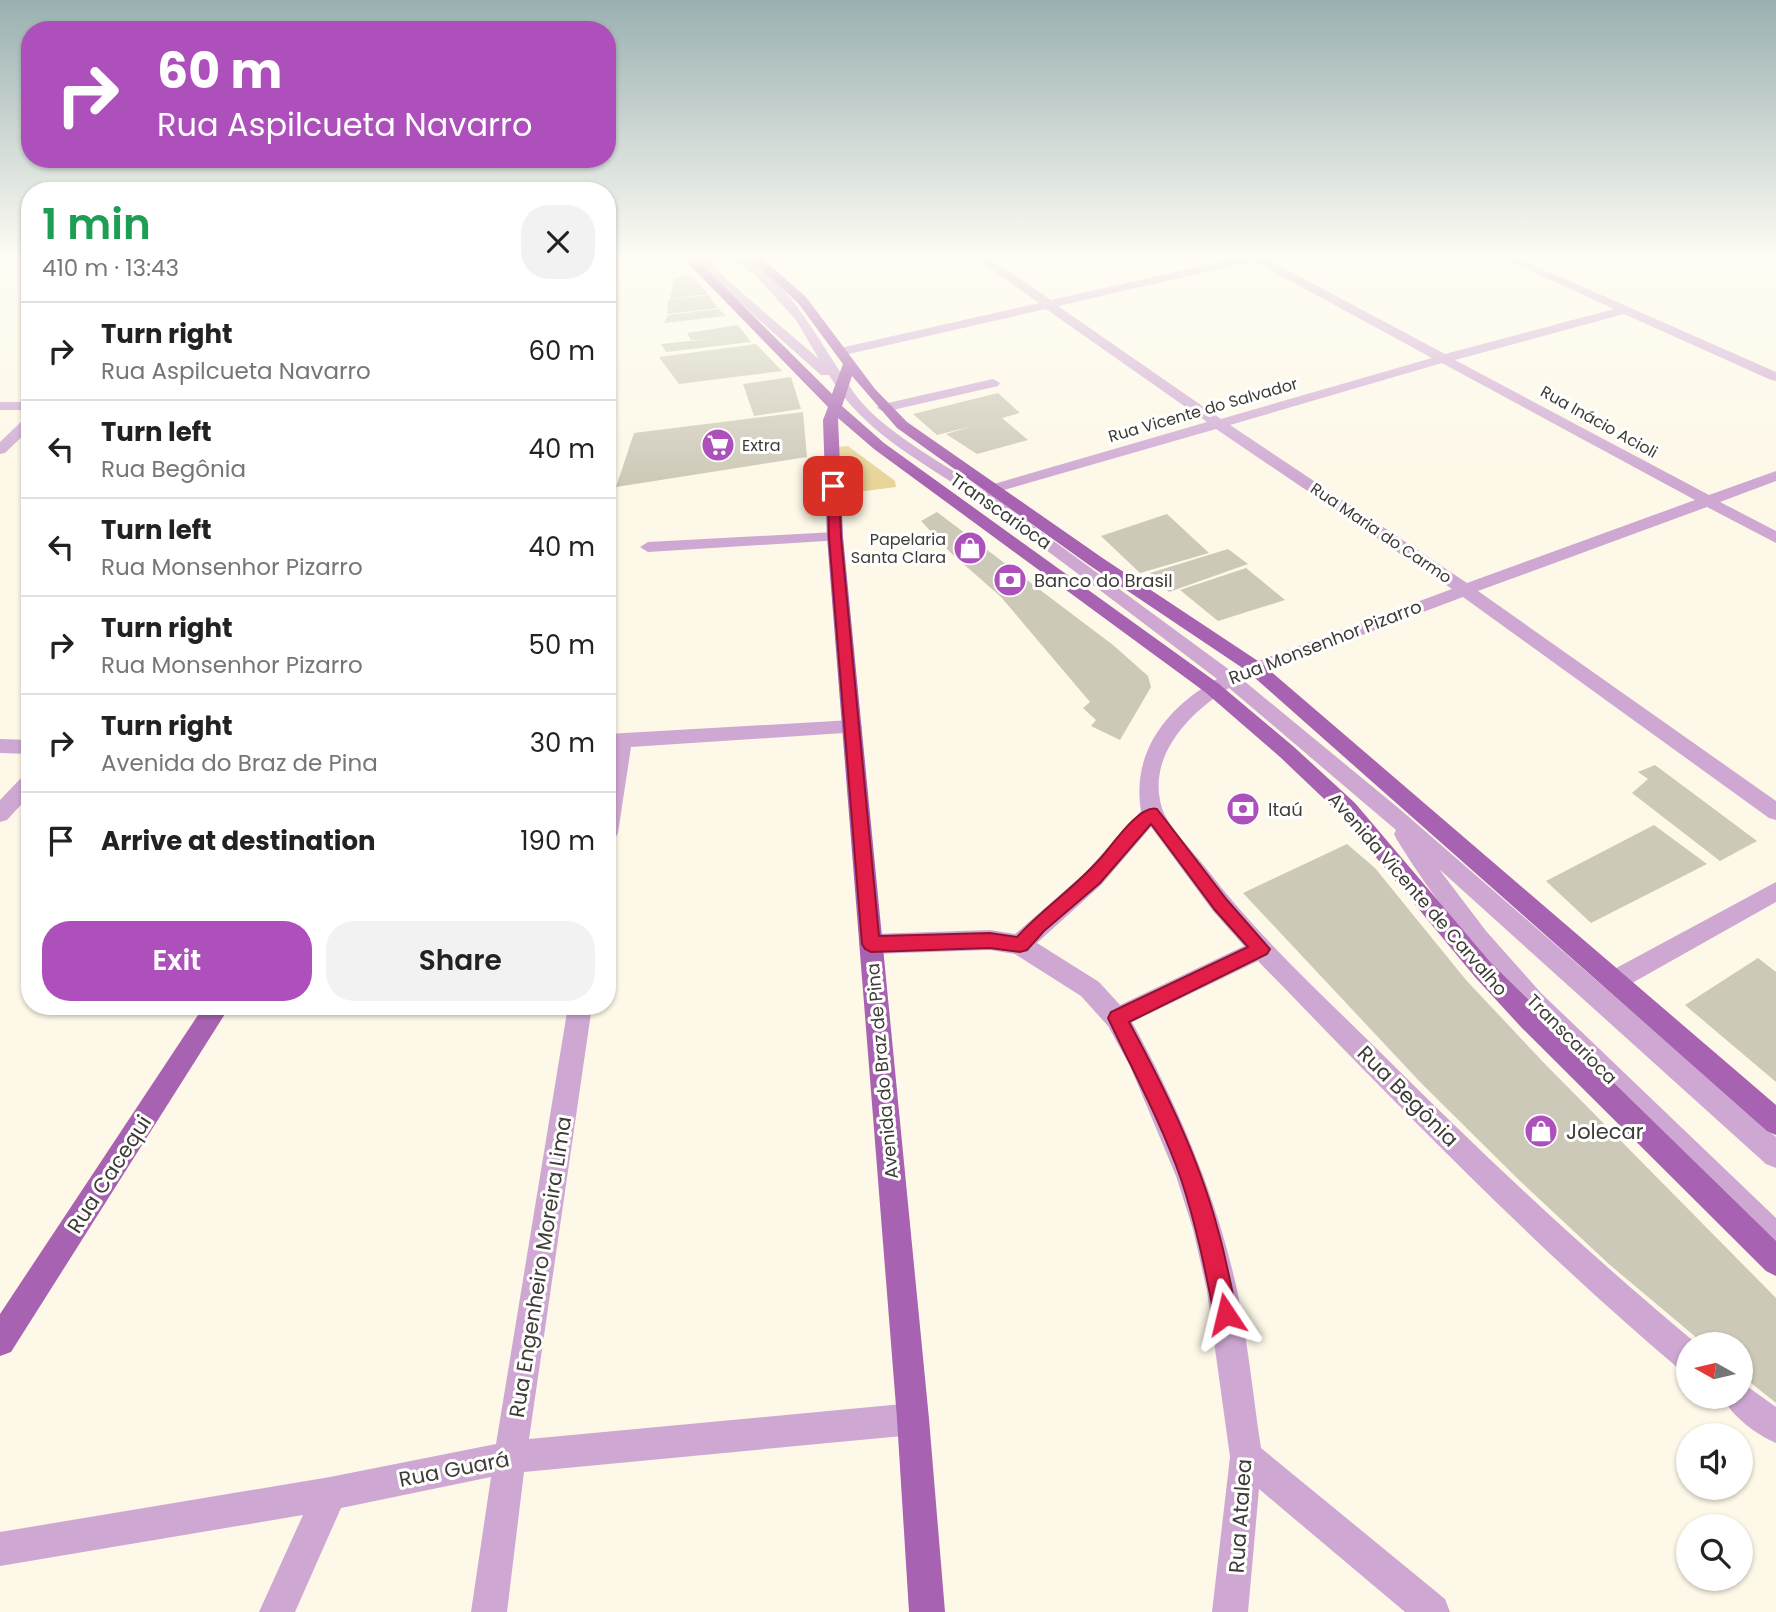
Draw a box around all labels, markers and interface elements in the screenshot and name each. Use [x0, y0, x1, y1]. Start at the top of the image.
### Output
text: 60 m [157, 37, 282, 105]
icon: right [42, 49, 133, 140]
text: Rua Aspilcueta Navarro [157, 102, 532, 147]
text: 1 min [42, 195, 151, 254]
button: close [521, 205, 595, 279]
text: 410 m · 13:43 [42, 252, 179, 284]
text: Turn right [101, 316, 233, 352]
icon: right [42, 332, 80, 370]
text: 60 m [528, 333, 595, 369]
text: Rua Aspilcueta Navarro [101, 355, 371, 387]
street label: Rua Vicente do Salvador [1106, 372, 1300, 448]
street label: Rua Inácio Acioli [1536, 380, 1662, 464]
text: Turn left [101, 414, 212, 450]
supermarket icon: Extra [699, 426, 737, 464]
icon: left [42, 430, 80, 468]
text: 40 m [529, 431, 595, 467]
place label: Extra [742, 434, 780, 457]
text: Rua Begônia [101, 453, 246, 485]
pin [803, 456, 863, 516]
icon: arrive [814, 467, 852, 505]
street label: Transcarioca [945, 467, 1057, 555]
street label: Rua Maria do Carmo [1306, 477, 1456, 589]
text: Turn left [101, 512, 212, 548]
icon: left [42, 528, 80, 566]
place label: Papelaria Santa Clara [851, 528, 946, 569]
text: 40 m [529, 529, 595, 565]
shop icon: Papelaria Santa Clara [951, 529, 989, 567]
text: Rua Monsenhor Pizarro [101, 551, 363, 583]
bank icon: Banco do Brasil [991, 561, 1029, 599]
place label: Banco do Brasil [1034, 568, 1173, 593]
street label: Rua Monsenhor Pizarro [1225, 594, 1425, 690]
text: Turn right [101, 610, 233, 646]
icon: right [42, 626, 80, 664]
text: 50 m [529, 627, 595, 663]
text: Rua Monsenhor Pizarro [101, 649, 363, 681]
text: Turn right [101, 708, 233, 744]
icon: right [42, 724, 80, 762]
text: 30 m [530, 725, 595, 761]
text: Avenida do Braz de Pina [101, 747, 378, 779]
street label: Avenida Vicente de Carvalho [1323, 787, 1513, 1001]
bank icon: Itaú [1224, 790, 1262, 828]
place label: Itaú [1268, 797, 1303, 822]
icon: arrive [42, 822, 80, 860]
text: Arrive at destination [101, 823, 376, 859]
text: 190 m [520, 823, 595, 859]
button: Exit [42, 921, 312, 1001]
button: Share [326, 921, 595, 1001]
street label: Avenida do Braz de Pina [860, 962, 904, 1180]
street label: Transcarioca [1521, 988, 1623, 1090]
street label: Rua Begônia [1351, 1039, 1465, 1153]
street label: Rua Cacequi [60, 1109, 158, 1239]
shop icon: Jolecar [1522, 1112, 1560, 1150]
street label: Rua Engenheiro Moreira Lima [502, 1114, 578, 1420]
place label: Jolecar [1566, 1117, 1644, 1146]
position arrow [1189, 1277, 1263, 1351]
north arrow [1676, 1332, 1754, 1409]
map controls [1676, 1332, 1753, 1591]
button: sound [1676, 1423, 1753, 1500]
street label: Rua Guará [396, 1444, 512, 1494]
street label: Rua Atalea [1222, 1458, 1258, 1574]
button: search [1676, 1514, 1753, 1591]

